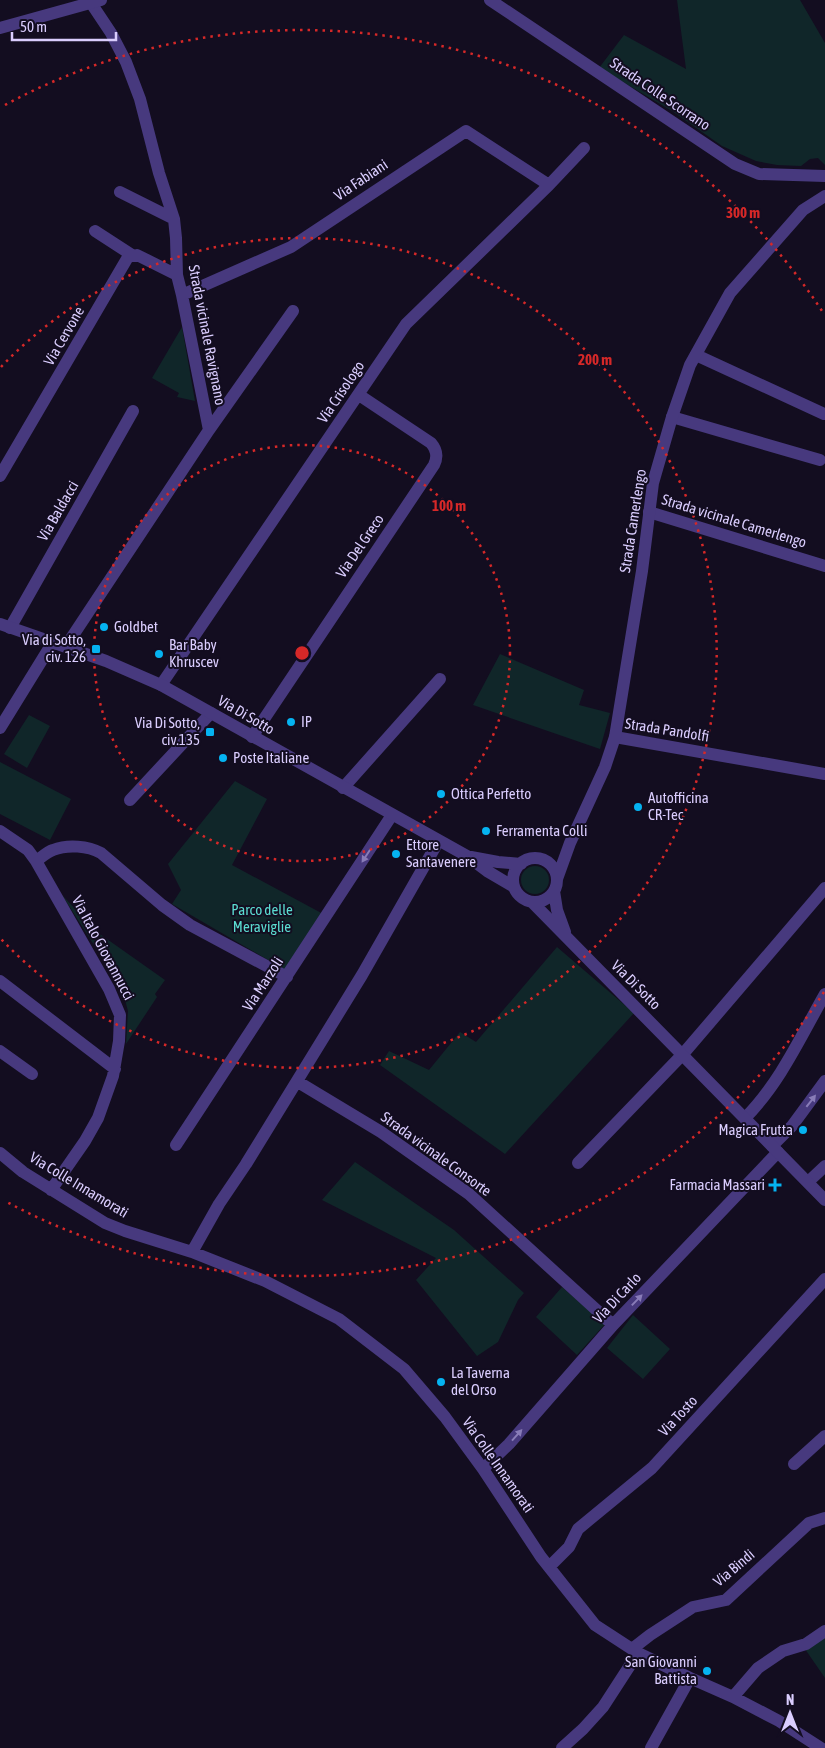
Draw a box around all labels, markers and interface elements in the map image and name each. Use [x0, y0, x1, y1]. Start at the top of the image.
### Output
scale bar [12, 10, 116, 42]
text: 50 m [20, 18, 47, 35]
street label: Strada Colle Scorrano [607, 54, 714, 133]
street label: Via Fabiani [331, 156, 391, 204]
text: 300 m [726, 204, 760, 221]
street label: Strada vicinale Ravignano [186, 263, 229, 406]
street label: Via Cervone [40, 303, 87, 368]
text: 200 m [578, 351, 612, 368]
street label: Via Crisologo [314, 358, 367, 426]
street label: Strada Camerlengo [616, 468, 649, 574]
street label: Via Baldacci [34, 478, 82, 544]
street label: Strada vicinale Camerlengo [660, 490, 809, 551]
text: 100 m [432, 497, 466, 514]
street label: Via Del Greco [332, 511, 387, 581]
place label: Goldbet [114, 618, 158, 635]
marker: Goldbet [98, 621, 110, 633]
place label: Via di Sotto, civ. 126 [22, 631, 86, 665]
place label: Bar Baby Khruscev [169, 636, 219, 670]
marker: Via di Sotto, civ. 126 [90, 643, 102, 655]
centre of rings [293, 644, 311, 662]
marker: Bar Baby Khruscev [153, 648, 165, 660]
street label: Via Di Sotto [215, 692, 278, 738]
place label: IP [301, 713, 312, 730]
place label: Via Di Sotto, civ.135 [135, 714, 200, 748]
street label: Strada Pandolfi [624, 714, 710, 745]
marker: IP [285, 716, 297, 728]
marker: Via Di Sotto, civ.135 [204, 726, 216, 738]
place label: Poste Italiane [233, 749, 309, 766]
marker: Poste Italiane [217, 752, 229, 764]
place label: Ottica Perfetto [451, 785, 531, 802]
marker: Ottica Perfetto [435, 788, 447, 800]
place label: Autofficina CR-Tec [648, 789, 709, 823]
marker: Autofficina CR-Tec [632, 801, 644, 813]
place label: Ferramenta Colli [496, 822, 588, 839]
marker: Ferramenta Colli [480, 825, 492, 837]
place label: Ettore Santavenere [406, 836, 476, 870]
marker: Ettore Santavenere [390, 848, 402, 860]
one-way arrow [361, 850, 370, 863]
street label: Via Italo Giovannucci [69, 893, 138, 1003]
park label: Parco delle Meraviglie [231, 901, 293, 935]
street label: Via Marzoli [239, 954, 286, 1014]
street label: Via Di Sotto [608, 956, 665, 1013]
one-way arrow [806, 1095, 817, 1108]
street label: Strada vicinale Consorte [378, 1108, 495, 1199]
place label: Magica Frutta [718, 1121, 793, 1138]
marker: Magica Frutta [797, 1124, 809, 1136]
street label: Via Colle Innamorati [27, 1148, 132, 1221]
place label: Farmacia Massari [670, 1176, 765, 1193]
marker: Farmacia Massari [769, 1179, 781, 1191]
street label: Via Di Carlo [589, 1269, 644, 1326]
one-way arrow [631, 1294, 643, 1306]
place label: La Taverna del Orso [451, 1364, 510, 1398]
marker: La Taverna del Orso [435, 1376, 447, 1388]
street label: Via Tosto [655, 1392, 701, 1439]
street label: Via Colle Innamorati [459, 1414, 538, 1516]
one-way arrow [512, 1428, 523, 1441]
street label: Via Bindi [710, 1546, 758, 1590]
place label: San Giovanni Battista [625, 1653, 697, 1687]
marker: San Giovanni Battista [701, 1665, 713, 1677]
north arrow [765, 1688, 815, 1738]
text: N [786, 1692, 794, 1708]

